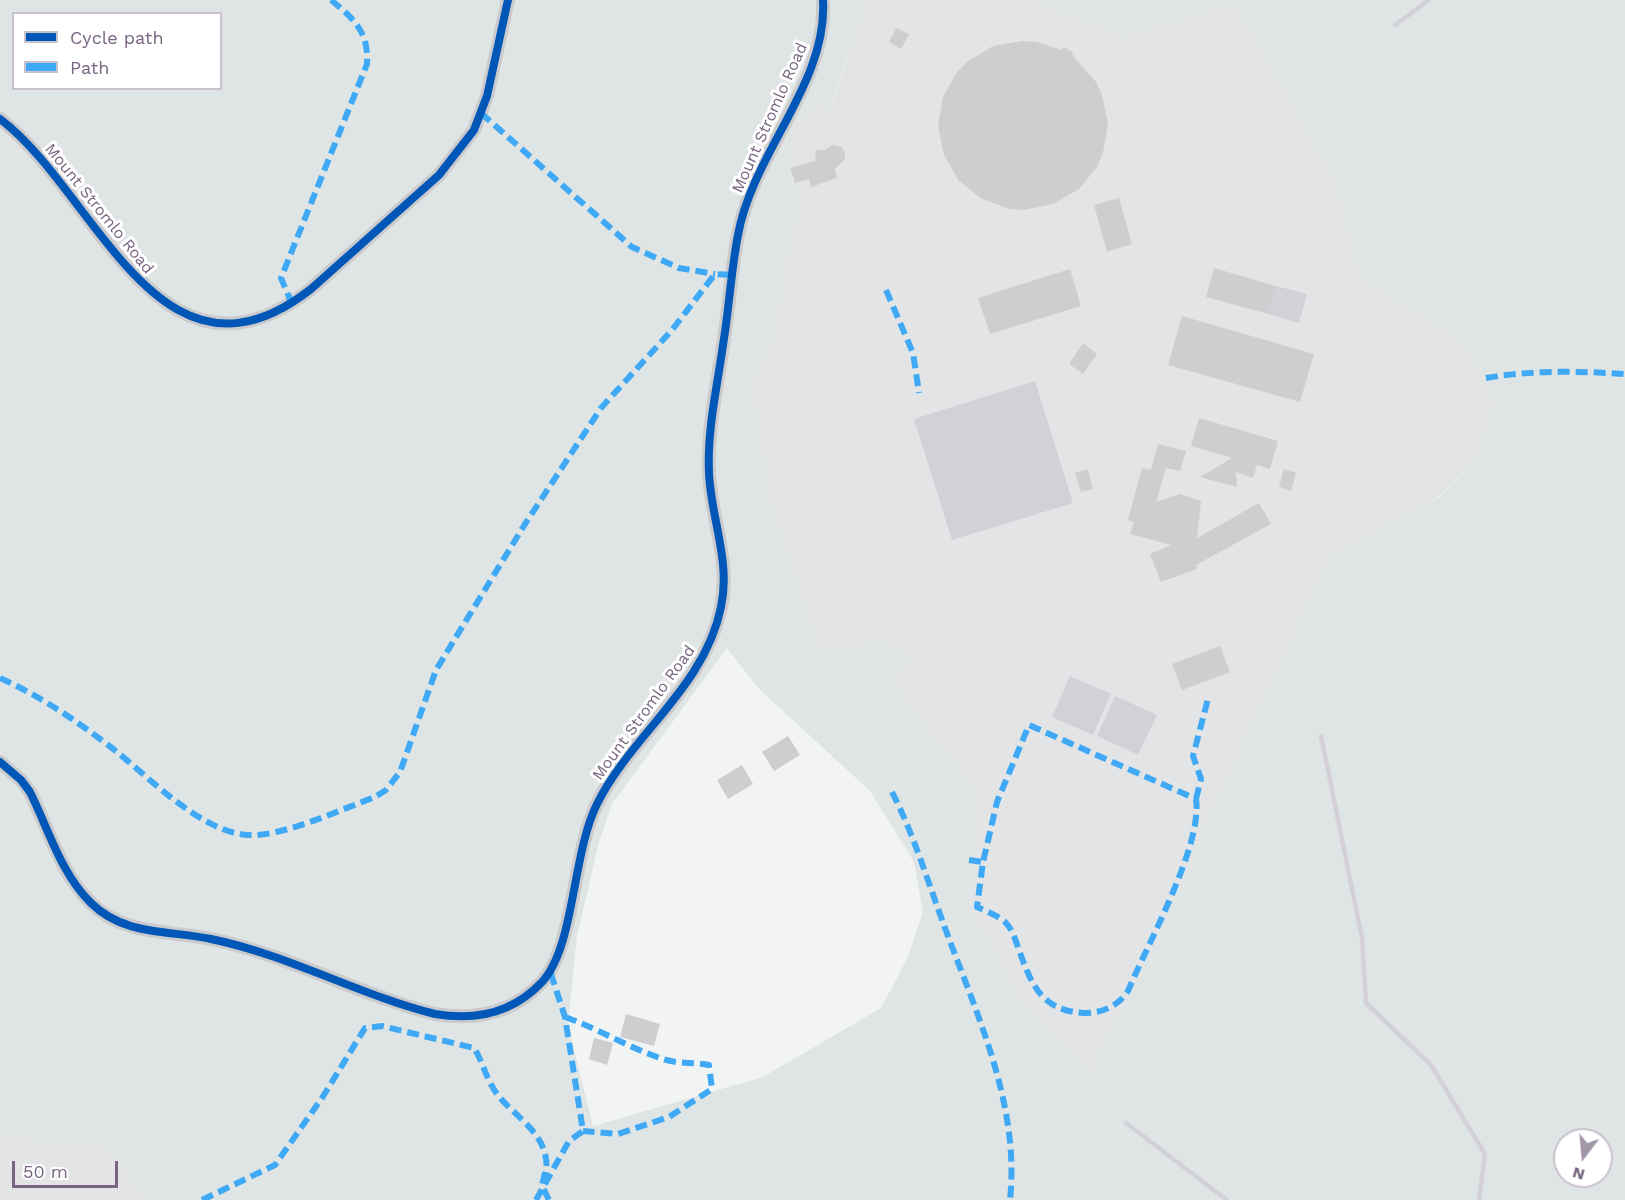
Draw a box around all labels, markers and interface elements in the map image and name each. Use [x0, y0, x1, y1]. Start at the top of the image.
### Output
legend [12, 12, 222, 90]
text: Cycle path [70, 27, 164, 48]
street label: Mount Stromlo Road [728, 40, 812, 196]
text: Path [70, 57, 110, 78]
street label: Mount Stromlo Road [41, 140, 157, 278]
street label: Mount Stromlo Road [589, 642, 699, 784]
north arrow [1553, 1128, 1613, 1188]
scale bar [15, 1149, 122, 1187]
text: 50 m [23, 1161, 68, 1182]
text: N [1570, 1163, 1587, 1185]

